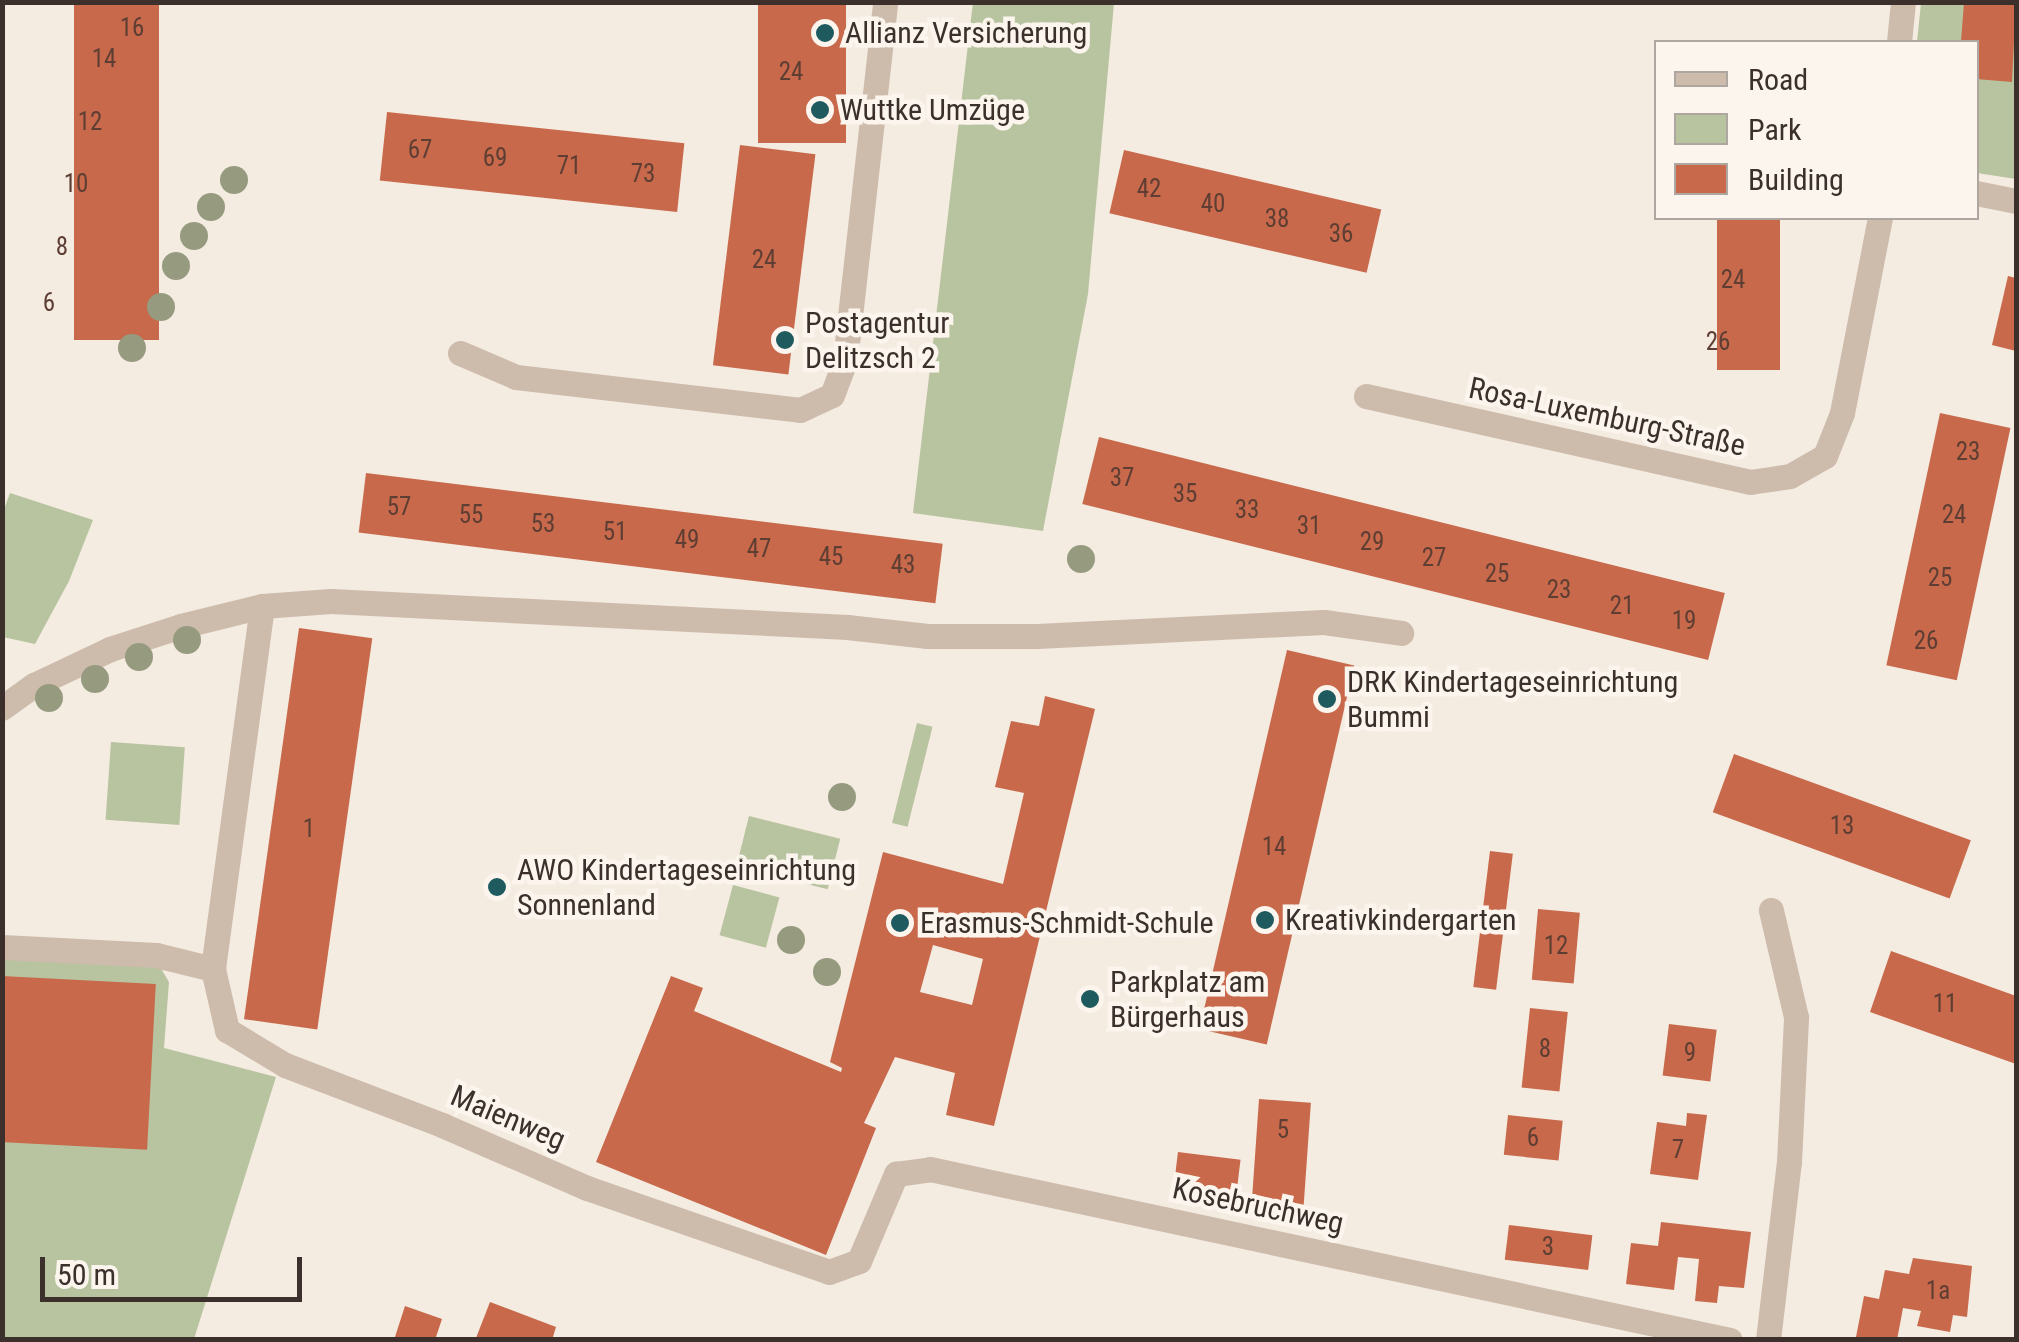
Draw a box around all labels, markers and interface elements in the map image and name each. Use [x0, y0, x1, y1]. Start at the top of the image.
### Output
house number: 16 [120, 13, 144, 43]
place label: Allianz Versicherung [845, 15, 1087, 51]
marker: Allianz Versicherung [814, 22, 836, 44]
legend [1654, 40, 1979, 220]
house number: 14 [92, 44, 116, 74]
house number: 24 [779, 57, 803, 87]
text: Road [1748, 62, 1808, 97]
place label: Wuttke Umzüge [840, 92, 1025, 128]
marker: Wuttke Umzüge [809, 99, 831, 121]
house number: 12 [78, 107, 102, 137]
text: Park [1748, 112, 1802, 147]
house number: 67 [408, 135, 432, 165]
house number: 69 [483, 143, 507, 173]
house number: 71 [557, 151, 581, 181]
house number: 73 [631, 159, 655, 189]
text: Building [1748, 162, 1844, 197]
house number: 10 [64, 169, 88, 199]
house number: 42 [1137, 174, 1161, 204]
house number: 40 [1201, 189, 1225, 219]
house number: 38 [1265, 204, 1289, 234]
house number: 36 [1329, 219, 1353, 249]
house number: 8 [56, 232, 68, 262]
house number: 24 [752, 245, 776, 275]
house number: 24 [1721, 265, 1745, 295]
house number: 6 [43, 288, 55, 318]
place label: Postagentur Delitzsch 2 [805, 305, 949, 376]
house number: 26 [1706, 327, 1730, 357]
marker: Postagentur Delitzsch 2 [774, 329, 796, 351]
street label: Rosa-Luxemburg-Straße [1466, 370, 1748, 464]
house number: 23 [1956, 437, 1980, 467]
house number: 37 [1110, 463, 1134, 493]
house number: 35 [1173, 479, 1197, 509]
house number: 57 [387, 492, 411, 522]
house number: 33 [1235, 495, 1259, 525]
house number: 55 [459, 500, 483, 530]
house number: 24 [1942, 500, 1966, 530]
house number: 53 [531, 509, 555, 539]
house number: 31 [1297, 511, 1321, 541]
house number: 51 [603, 517, 627, 547]
house number: 49 [675, 525, 699, 555]
house number: 29 [1360, 527, 1384, 557]
house number: 47 [747, 534, 771, 564]
house number: 45 [819, 542, 843, 572]
house number: 27 [1422, 543, 1446, 573]
house number: 43 [891, 550, 915, 580]
house number: 25 [1485, 559, 1509, 589]
house number: 25 [1928, 563, 1952, 593]
house number: 23 [1547, 575, 1571, 605]
house number: 21 [1610, 591, 1634, 621]
house number: 19 [1672, 606, 1696, 636]
house number: 26 [1914, 626, 1938, 656]
place label: DRK Kindertageseinrichtung Bummi [1347, 664, 1678, 734]
marker: DRK Kindertageseinrichtung Bummi [1316, 688, 1338, 710]
house number: 13 [1830, 811, 1854, 841]
house number: 1 [303, 814, 315, 844]
house number: 14 [1262, 832, 1286, 862]
place label: AWO Kindertageseinrichtung Sonnenland [517, 852, 856, 922]
marker: AWO Kindertageseinrichtung Sonnenland [486, 876, 508, 898]
place label: Kreativkindergarten [1285, 902, 1517, 938]
place label: Erasmus-Schmidt-Schule [920, 905, 1214, 941]
marker: Kreativkindergarten [1254, 909, 1276, 931]
marker: Erasmus-Schmidt-Schule [889, 912, 911, 934]
house number: 12 [1544, 931, 1568, 961]
place label: Parkplatz am Bürgerhaus [1110, 964, 1265, 1034]
marker: Parkplatz am Bürgerhaus [1079, 988, 1101, 1010]
house number: 11 [1933, 989, 1957, 1019]
house number: 8 [1539, 1034, 1551, 1064]
house number: 9 [1684, 1038, 1696, 1068]
street label: Maienweg [445, 1078, 571, 1158]
house number: 5 [1277, 1115, 1289, 1145]
house number: 6 [1527, 1123, 1539, 1153]
house number: 7 [1672, 1135, 1684, 1165]
street label: Kosebruchweg [1169, 1170, 1347, 1242]
house number: 3 [1542, 1232, 1554, 1262]
scale bar [45, 1237, 308, 1299]
text: 50 m [57, 1257, 116, 1292]
house number: 1a [1926, 1276, 1950, 1306]

